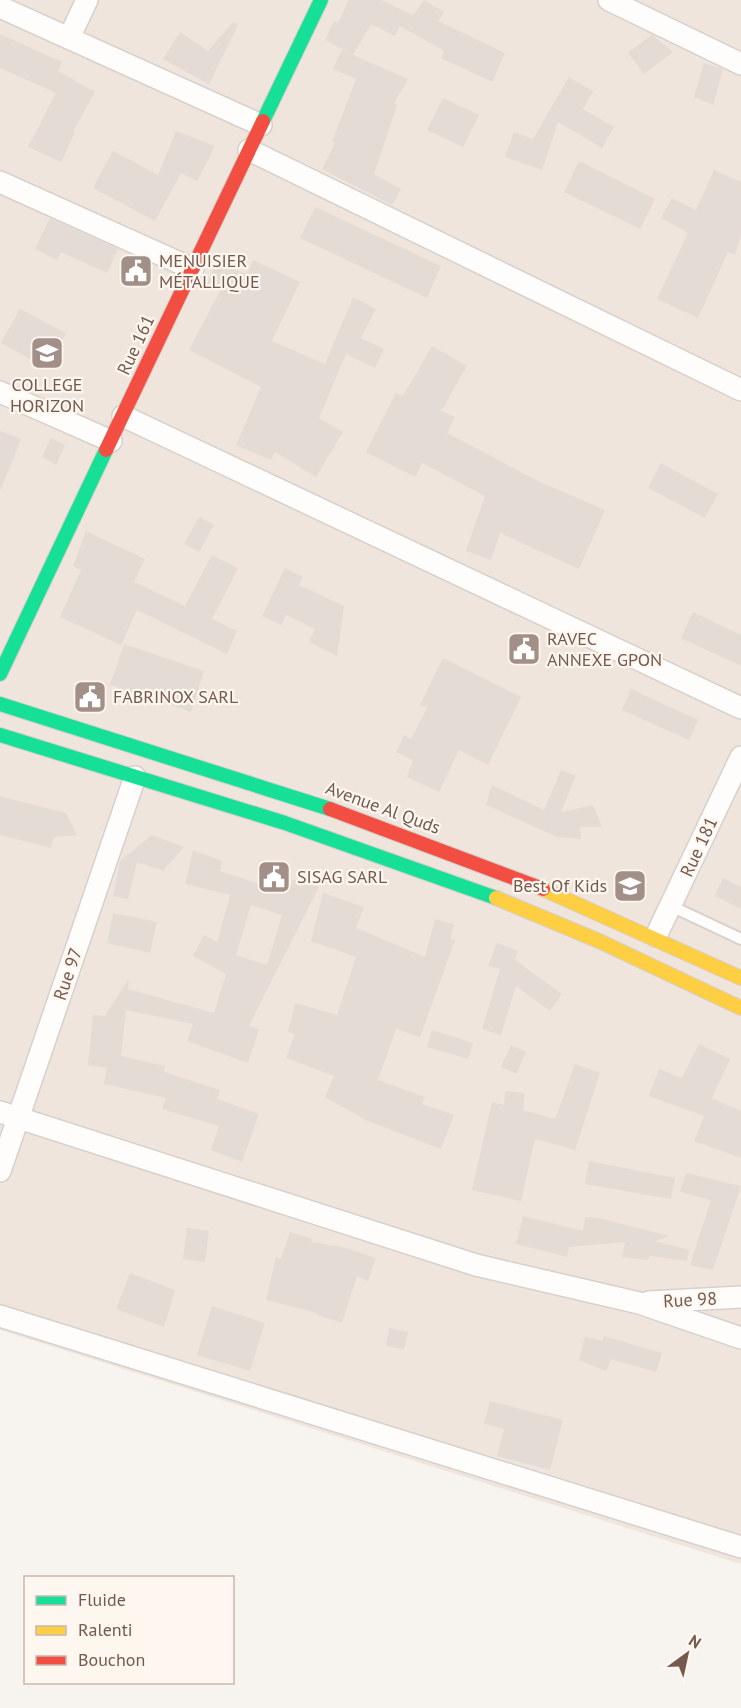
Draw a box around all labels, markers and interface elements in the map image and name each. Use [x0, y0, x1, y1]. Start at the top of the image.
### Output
place label: MENUISIER MÉTALLIQUE [159, 249, 260, 293]
public building icon: MENUISIER MÉTALLIQUE [118, 253, 154, 289]
street label: Rue 161 [112, 311, 159, 378]
school or university icon: COLLEGE HORIZON [29, 335, 65, 371]
place label: COLLEGE HORIZON [10, 373, 84, 417]
place label: RAVEC ANNEXE GPON [547, 627, 662, 671]
public building icon: RAVEC ANNEXE GPON [506, 631, 542, 667]
public building icon: FABRINOX SARL [72, 679, 108, 715]
place label: FABRINOX SARL [113, 685, 238, 708]
street label: Avenue Al Quds [323, 776, 444, 839]
street label: Rue 181 [675, 813, 722, 880]
public building icon: SISAG SARL [256, 859, 292, 895]
place label: SISAG SARL [297, 865, 387, 888]
school or university icon: Best Of Kids [612, 868, 648, 904]
place label: Best Of Kids [513, 874, 607, 897]
street label: Rue 97 [48, 945, 87, 1003]
street label: Rue 98 [663, 1287, 717, 1312]
legend [24, 1576, 234, 1684]
text: Fluide [78, 1588, 126, 1611]
text: Ralenti [78, 1618, 133, 1641]
north arrow [657, 1624, 717, 1684]
text: N [685, 1630, 705, 1653]
text: Bouchon [78, 1648, 145, 1671]

